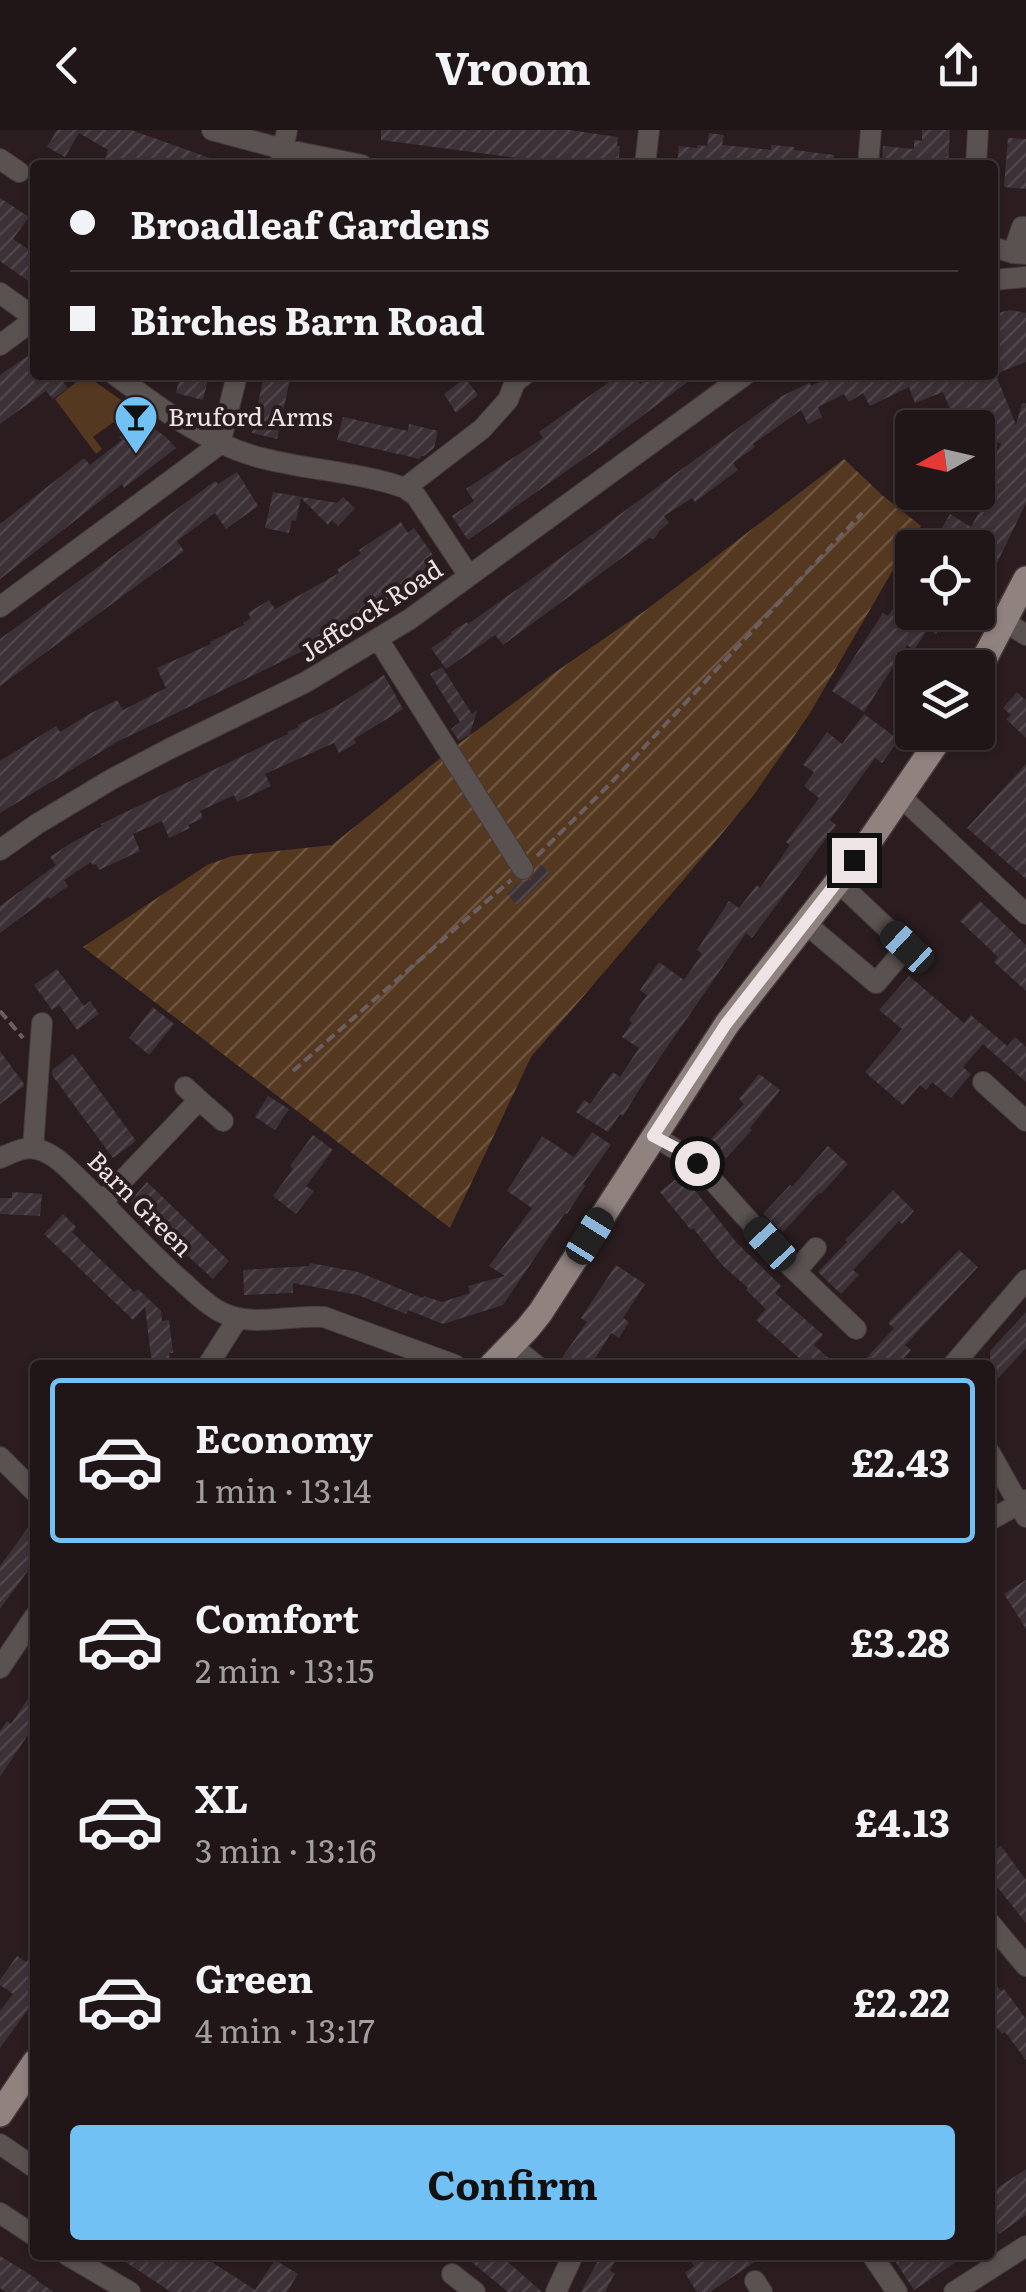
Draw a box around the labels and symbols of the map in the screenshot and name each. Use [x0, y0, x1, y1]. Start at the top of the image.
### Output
bar icon: Bruford Arms [113, 394, 159, 455]
place label: Bruford Arms [168, 397, 333, 434]
north arrow [895, 410, 995, 510]
street label: Jeffcock Road [291, 550, 449, 670]
route end [832, 838, 877, 883]
car [875, 916, 939, 978]
route start [675, 1141, 720, 1186]
street label: Barn Green [80, 1142, 202, 1264]
car [561, 1203, 619, 1269]
car [739, 1212, 801, 1276]

